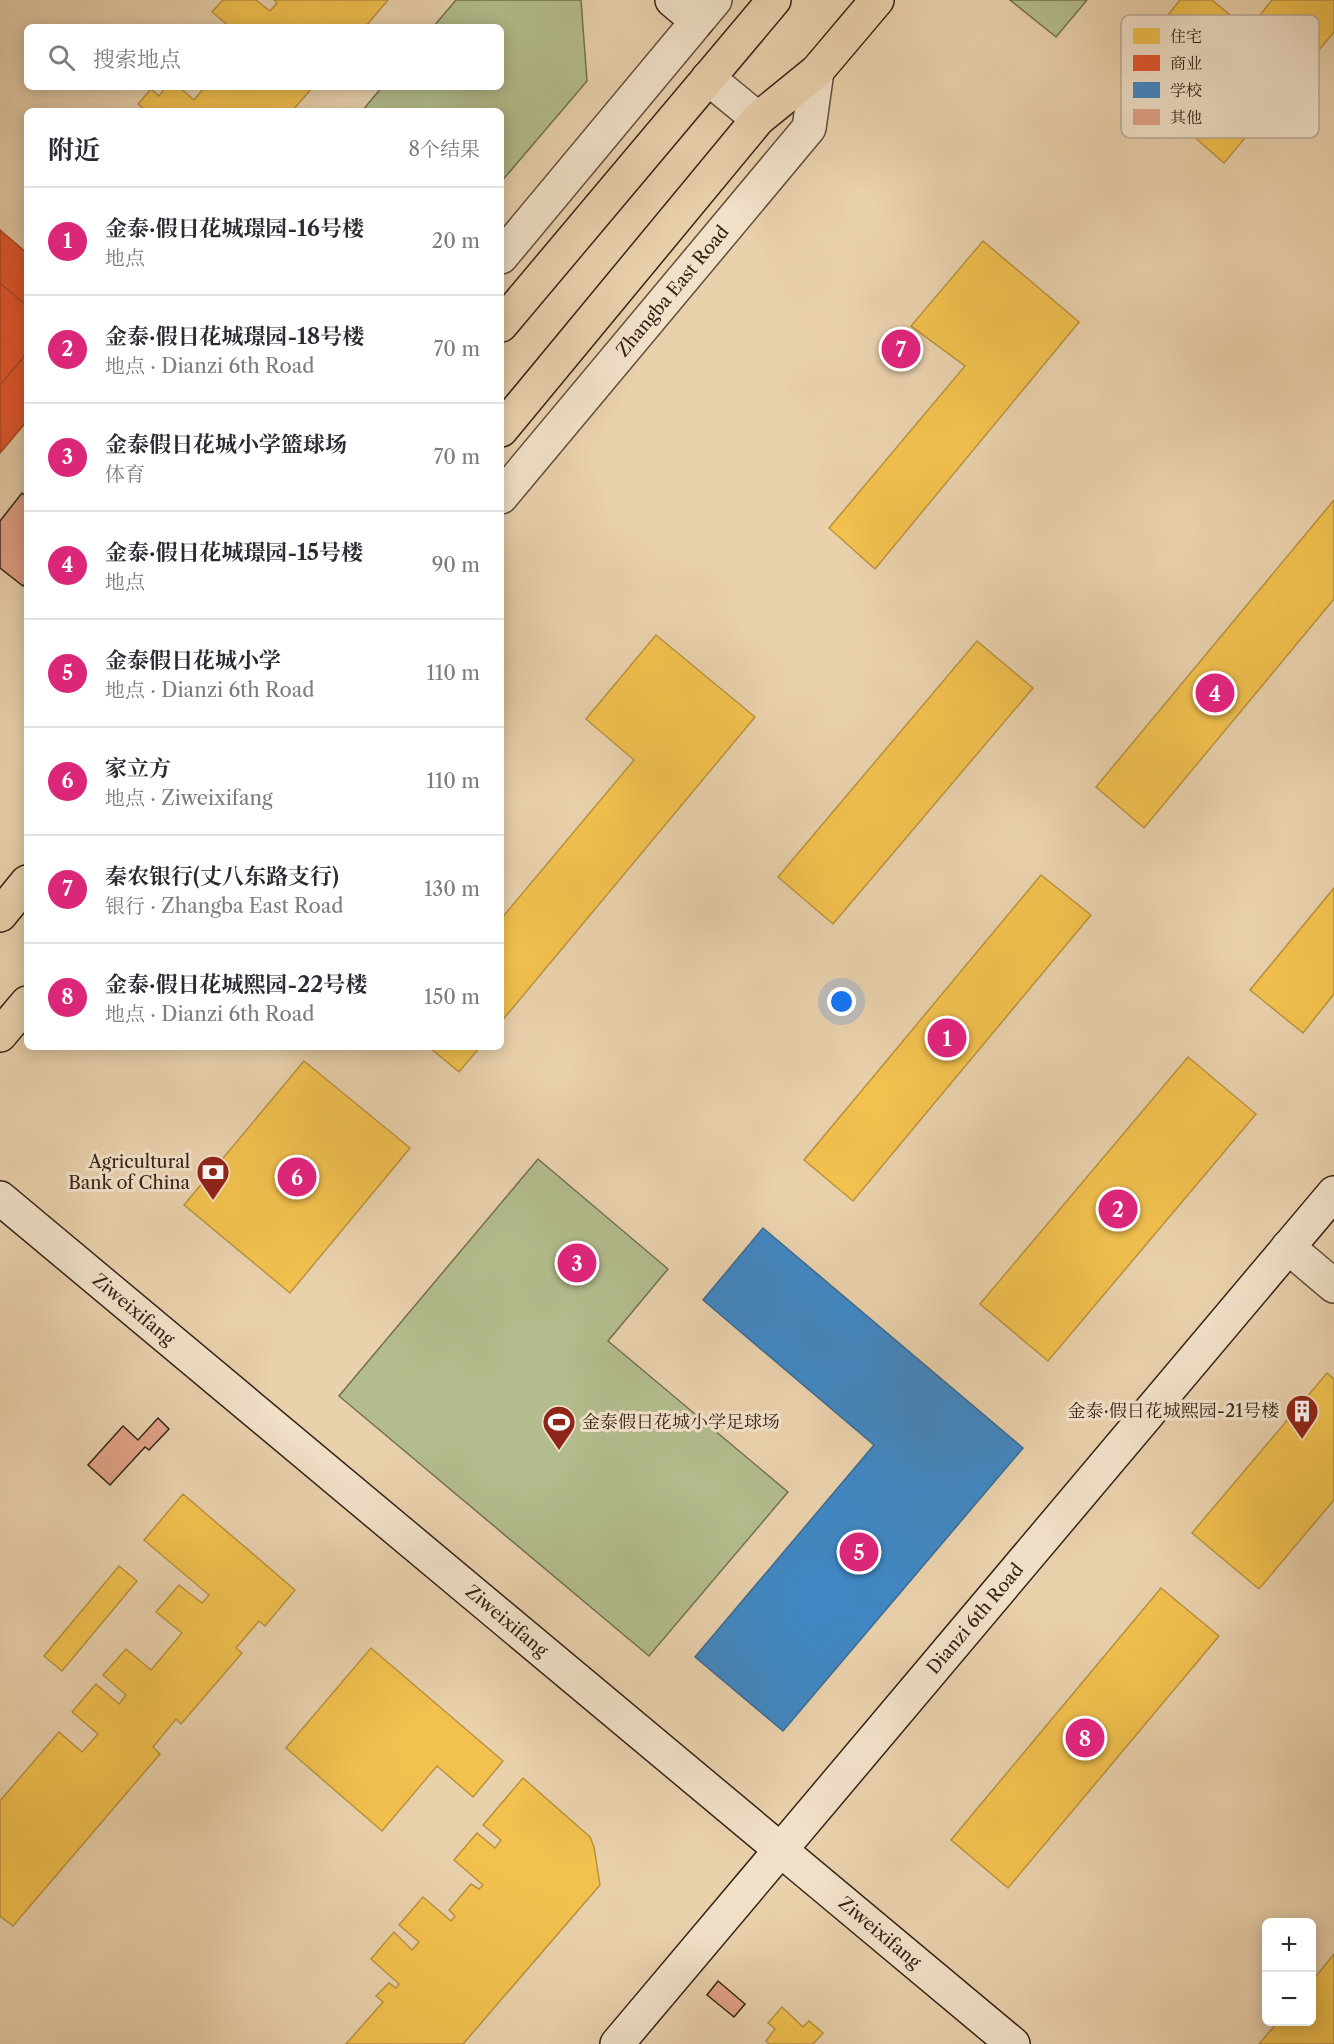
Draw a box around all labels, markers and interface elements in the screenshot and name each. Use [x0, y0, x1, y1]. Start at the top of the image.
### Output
legend [1121, 15, 1319, 138]
search box [24, 24, 504, 90]
text: 住宅 [1170, 26, 1202, 46]
icon: search [45, 41, 78, 74]
text: 搜索地点 [93, 46, 181, 73]
text: 商业 [1170, 53, 1202, 73]
text: 学校 [1170, 80, 1202, 100]
text: 其他 [1170, 107, 1202, 127]
text: 附近 [48, 134, 100, 166]
text: 8个结果 [408, 137, 480, 161]
text: 金泰·假日花城璟园-16号楼 [105, 215, 364, 242]
street label: Zhangba East Road [612, 221, 734, 361]
text: 1 [63, 229, 72, 253]
text: 20 m [432, 229, 480, 253]
text: 地点 [105, 246, 145, 270]
text: 金泰·假日花城璟园-18号楼 [105, 323, 364, 350]
pin: 7 [882, 326, 920, 372]
text: 2 [62, 337, 73, 361]
text: 70 m [434, 337, 480, 361]
text: 地点 · Dianzi 6th Road [105, 354, 314, 378]
text: 金泰假日花城小学篮球场 [105, 431, 347, 458]
text: 3 [62, 445, 73, 469]
text: 70 m [434, 445, 480, 469]
text: 体育 [105, 462, 145, 486]
text: 金泰·假日花城璟园-15号楼 [105, 539, 363, 566]
text: 4 [62, 553, 73, 577]
text: 90 m [432, 553, 480, 577]
text: 地点 [105, 570, 145, 594]
text: 金泰假日花城小学 [105, 647, 281, 674]
text: 5 [62, 661, 73, 685]
text: 110 m [427, 661, 480, 685]
pin: 4 [1196, 670, 1234, 716]
text: 地点 · Dianzi 6th Road [105, 678, 314, 702]
text: 家立方 [105, 755, 171, 782]
text: 6 [62, 769, 73, 793]
text: 110 m [427, 769, 480, 793]
text: 地点 · Ziweixifang [105, 786, 273, 810]
text: 秦农银行(丈八东路支行) [105, 863, 339, 890]
text: 7 [62, 877, 73, 901]
text: 130 m [424, 877, 480, 901]
text: 银行 · Zhangba East Road [105, 894, 343, 918]
text: 金泰·假日花城熙园-22号楼 [105, 971, 367, 998]
text: 8 [61, 985, 74, 1009]
text: 150 m [424, 985, 480, 1009]
your location [827, 987, 856, 1016]
text: 地点 · Dianzi 6th Road [105, 1002, 314, 1026]
pin: 1 [928, 1016, 966, 1060]
place label: Agricultural Bank of China [68, 1151, 190, 1194]
bank icon: Agricultural Bank of China [195, 1154, 231, 1201]
pin: 6 [278, 1154, 316, 1200]
pin: 2 [1098, 1186, 1138, 1232]
pin: 3 [558, 1240, 596, 1286]
street label: Ziweixifang [88, 1269, 179, 1350]
building icon: 金泰·假日花城熙园-21号楼 [1284, 1393, 1320, 1440]
place label: 金泰·假日花城熙园-21号楼 [1068, 1400, 1279, 1422]
sports icon: 金泰假日花城小学足球场 [541, 1404, 577, 1451]
place label: 金泰假日花城小学足球场 [582, 1411, 780, 1433]
pin: 5 [840, 1530, 878, 1574]
street label: Dianzi 6th Road [922, 1559, 1028, 1679]
street label: Ziweixifang [461, 1581, 552, 1662]
pin: 8 [1066, 1716, 1104, 1760]
street label: Ziweixifang [834, 1892, 925, 1973]
map controls [1262, 1918, 1316, 2026]
button: + [1262, 1918, 1316, 1972]
button: − [1262, 1972, 1316, 2026]

